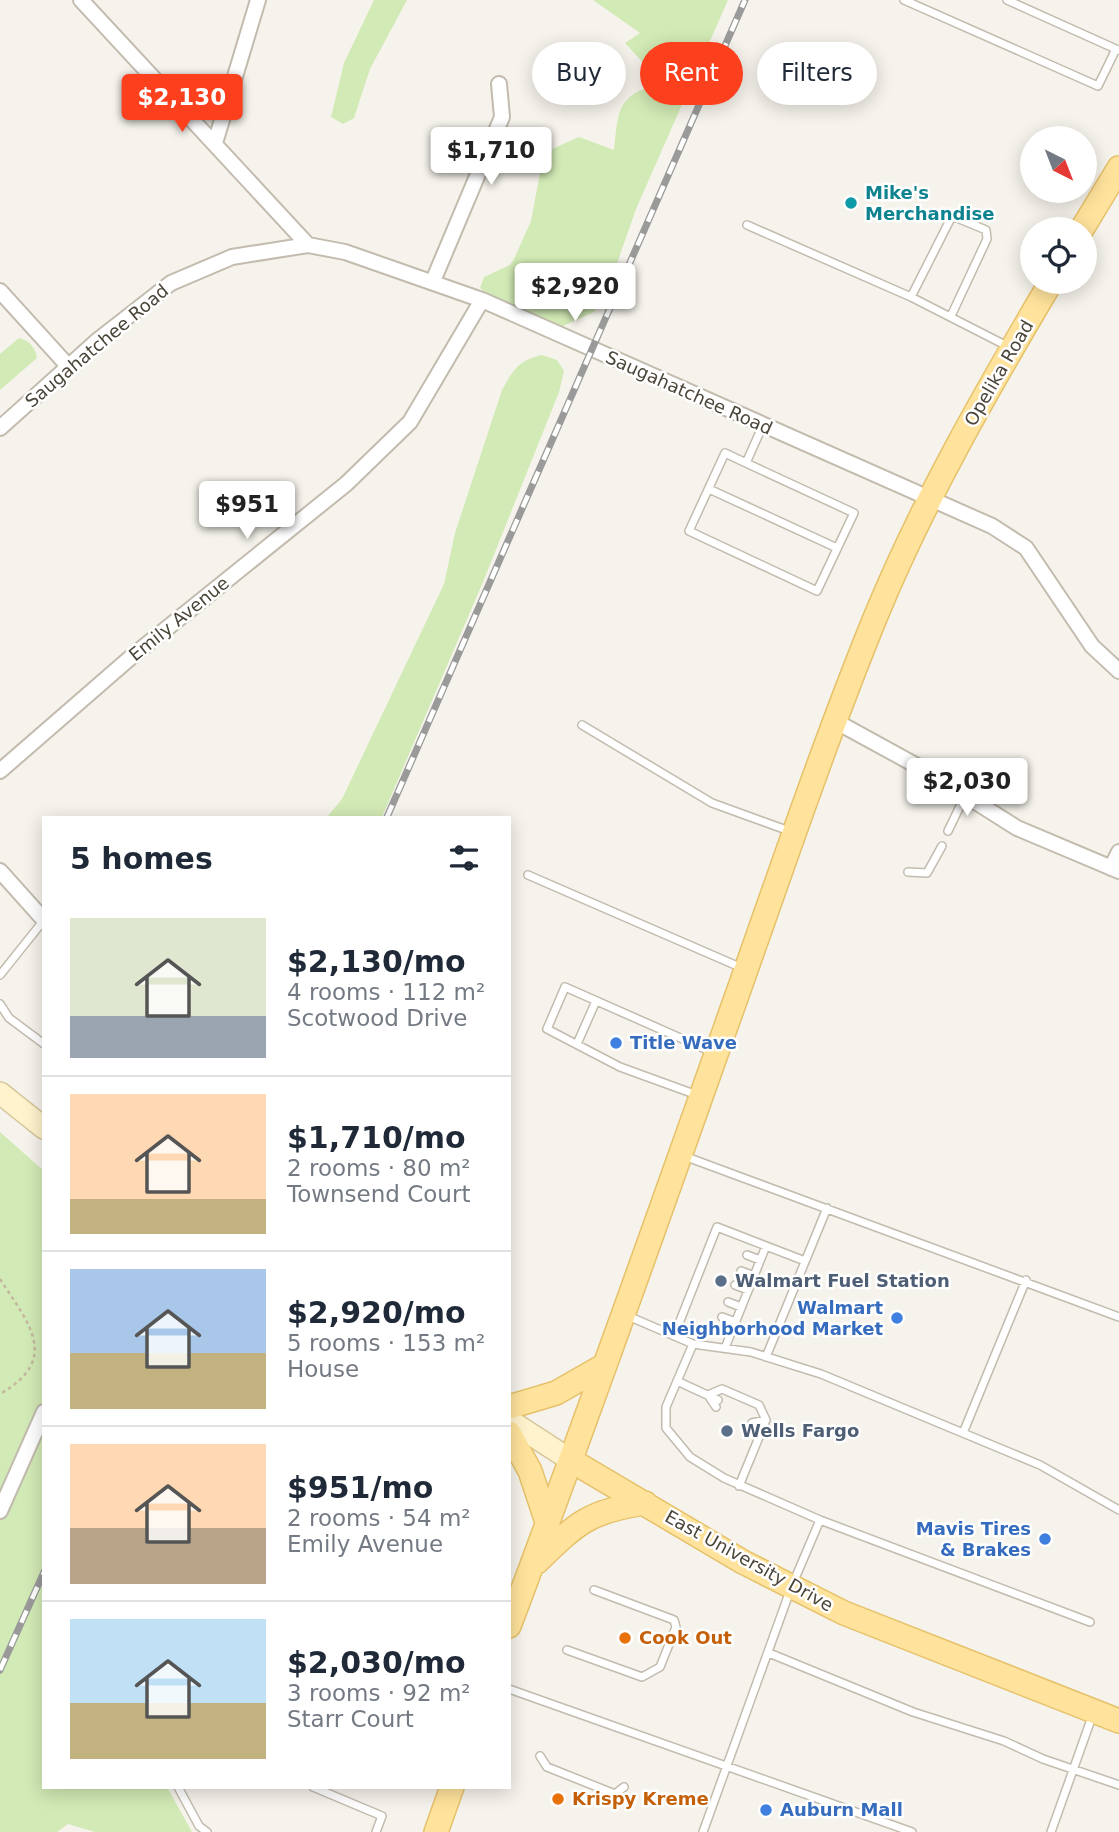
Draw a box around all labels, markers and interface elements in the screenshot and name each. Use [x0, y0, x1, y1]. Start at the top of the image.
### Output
chip: Buy [532, 42, 626, 105]
chip: Rent [640, 42, 743, 105]
chip: Filters [757, 42, 877, 105]
pin: $2,130 [125, 74, 239, 134]
text: $2,130 [138, 84, 226, 110]
north arrow [1020, 126, 1097, 203]
map controls [1020, 126, 1097, 294]
pin: $1,710 [434, 128, 548, 187]
text: $1,710 [447, 137, 535, 163]
place label: Mike's Merchandise [865, 182, 994, 224]
marker: Mike's Merchandise [843, 195, 859, 211]
button: locate [1020, 217, 1097, 294]
pin: $2,920 [518, 264, 632, 323]
text: $2,920 [531, 273, 619, 299]
street label: Saugahatchee Road [21, 280, 172, 412]
street label: Opelika Road [960, 316, 1037, 429]
street label: Saugahatchee Road [603, 346, 776, 439]
pin: $951 [206, 482, 288, 541]
text: $951 [215, 491, 279, 517]
street label: Emily Avenue [125, 572, 233, 665]
pin: $2,030 [910, 758, 1024, 818]
text: $2,030 [923, 768, 1011, 794]
icon: filters [445, 839, 483, 877]
text: 5 homes [70, 841, 213, 876]
text: $2,130/mo [287, 944, 466, 979]
icon: home [126, 946, 210, 1030]
text: 4 rooms · 112 m² [287, 979, 485, 1005]
text: Scotwood Drive [287, 1005, 468, 1031]
place label: Title Wave [630, 1032, 737, 1053]
marker: Title Wave [608, 1035, 624, 1051]
text: $1,710/mo [287, 1120, 466, 1155]
icon: home [126, 1122, 210, 1206]
text: 2 rooms · 80 m² [287, 1155, 471, 1181]
text: Townsend Court [287, 1181, 470, 1207]
place label: Walmart Fuel Station [735, 1270, 950, 1291]
marker: Walmart Fuel Station [713, 1273, 729, 1289]
text: $2,920/mo [287, 1295, 466, 1330]
icon: home [126, 1297, 210, 1381]
place label: Walmart Neighborhood Market [662, 1297, 883, 1339]
marker: Walmart Neighborhood Market [889, 1310, 905, 1326]
text: 5 rooms · 153 m² [287, 1330, 485, 1356]
text: House [287, 1356, 359, 1382]
place label: Wells Fargo [741, 1420, 859, 1441]
marker: Wells Fargo [719, 1423, 735, 1439]
text: $951/mo [287, 1470, 433, 1505]
icon: home [126, 1472, 210, 1556]
text: 2 rooms · 54 m² [287, 1505, 471, 1531]
street label: East University Drive [661, 1506, 837, 1616]
place label: Mavis Tires & Brakes [916, 1518, 1031, 1560]
text: Emily Avenue [287, 1531, 443, 1557]
marker: Mavis Tires & Brakes [1037, 1531, 1053, 1547]
place label: Cook Out [639, 1627, 732, 1648]
marker: Cook Out [617, 1630, 633, 1646]
text: $2,030/mo [287, 1645, 466, 1680]
icon: home [126, 1647, 210, 1731]
text: 3 rooms · 92 m² [287, 1680, 471, 1706]
text: Starr Court [287, 1706, 414, 1732]
place label: Krispy Kreme [572, 1788, 709, 1809]
marker: Krispy Kreme [550, 1791, 566, 1807]
place label: Auburn Mall [780, 1799, 903, 1820]
marker: Auburn Mall [758, 1802, 774, 1818]

